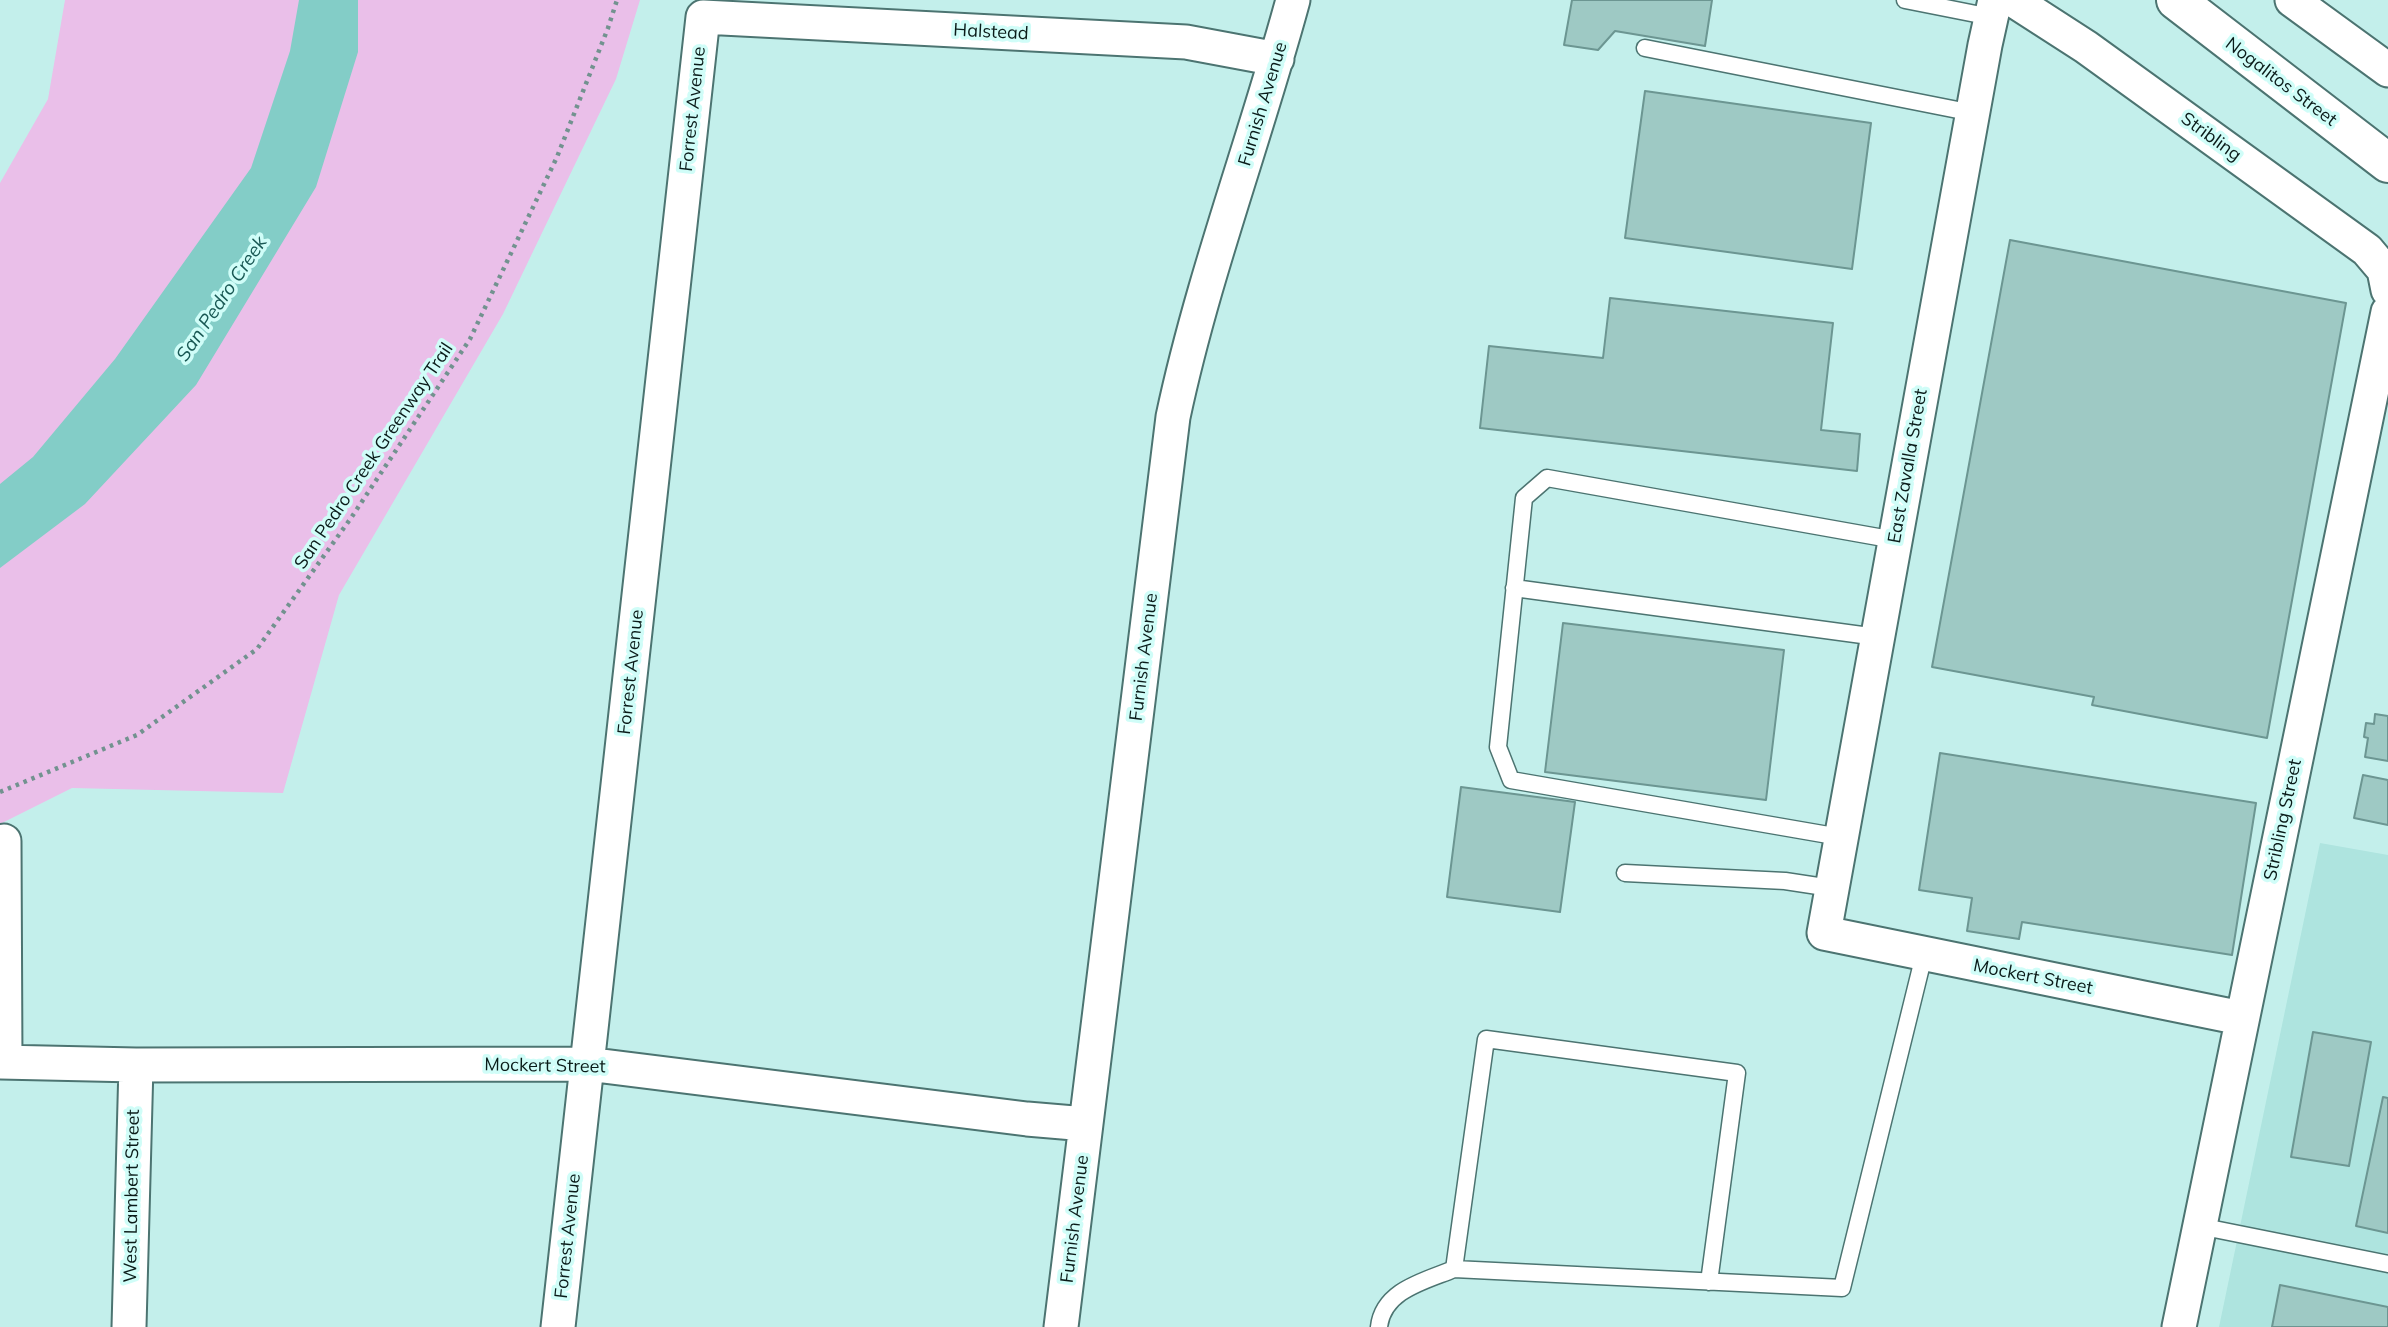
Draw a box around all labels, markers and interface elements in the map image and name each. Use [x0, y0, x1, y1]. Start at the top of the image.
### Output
street label: Halstead [953, 19, 1029, 45]
street label: Nogalitos Street [2221, 33, 2341, 131]
street label: Furnish Avenue [1234, 39, 1292, 169]
street label: Forrest Avenue [676, 46, 710, 172]
street label: Stribling [2177, 108, 2245, 166]
water label: San Pedro Creek [172, 232, 272, 366]
street label: San Pedro Creek Greenway Trail [290, 339, 458, 573]
street label: East Zavalla Street [1884, 387, 1932, 545]
street label: Furnish Avenue [1125, 592, 1163, 722]
street label: Forrest Avenue [614, 609, 648, 735]
street label: Stribling Street [2260, 757, 2306, 883]
street label: Mockert Street [1971, 955, 2095, 999]
street label: Mockert Street [484, 1054, 606, 1078]
street label: West Lambert Street [120, 1109, 144, 1283]
street label: Furnish Avenue [1056, 1154, 1094, 1284]
street label: Forrest Avenue [551, 1173, 585, 1299]

